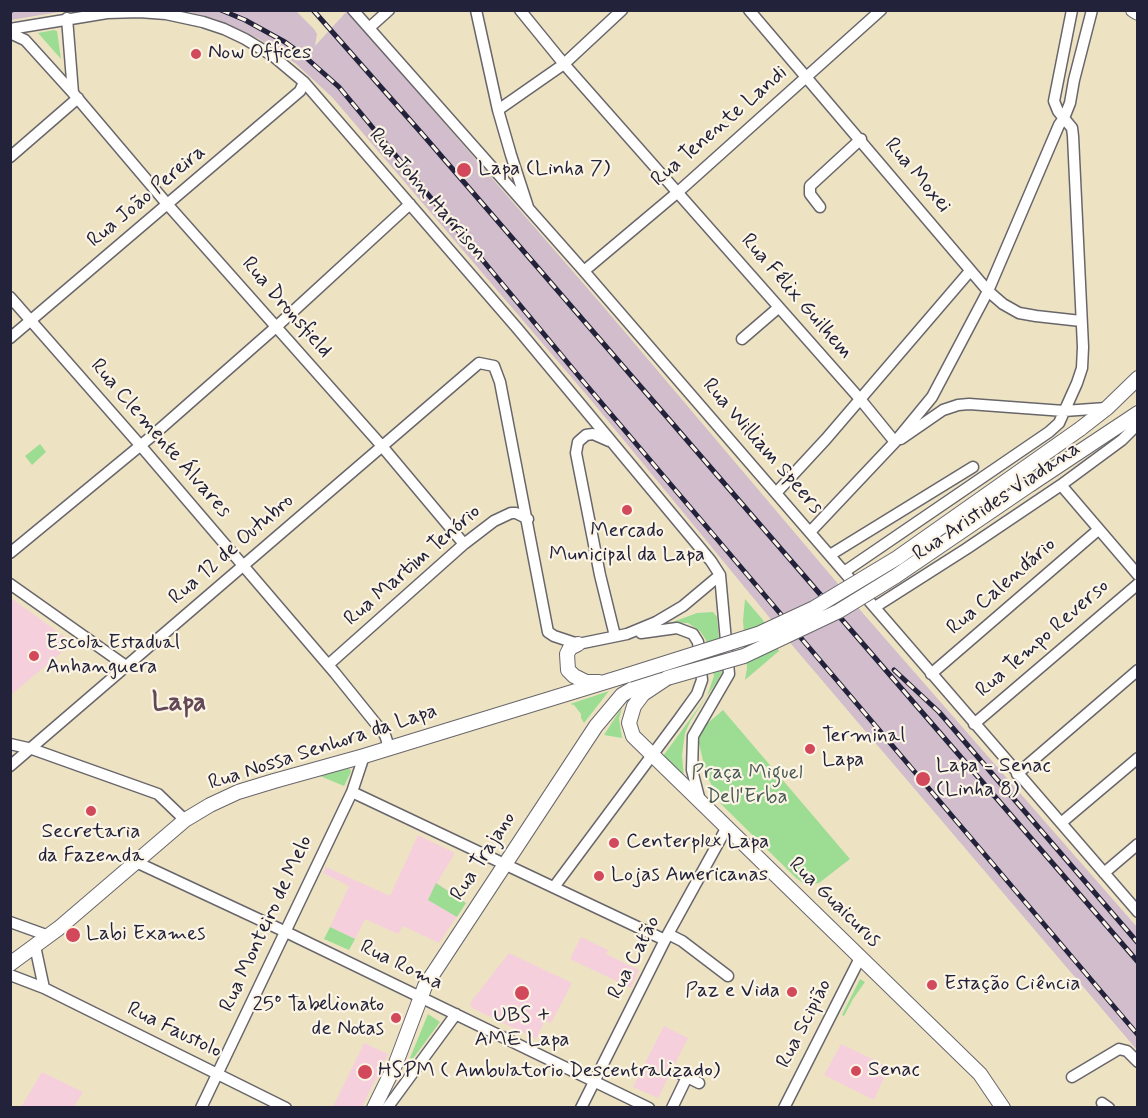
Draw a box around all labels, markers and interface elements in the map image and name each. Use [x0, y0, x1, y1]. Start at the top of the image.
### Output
place label: Now Offices [208, 41, 312, 67]
marker: Now Offices [189, 47, 203, 61]
street label: Rua Tenente Landi [647, 61, 793, 193]
street label: Rua John Harrison [363, 124, 491, 266]
street label: Rua Moxei [878, 133, 956, 219]
street label: Rua João Pereira [83, 140, 211, 254]
place label: Lapa (Linha 7) [478, 157, 610, 183]
marker: Lapa (Linha 7) [455, 161, 473, 179]
street label: Rua Félix Guilhem [735, 229, 857, 365]
street label: Rua Dronsfield [235, 252, 337, 364]
street label: Rua Clemente Álvares [84, 354, 236, 524]
street label: Rua William Speers [696, 374, 828, 520]
street label: Rua Aristides Viadana [908, 437, 1086, 567]
street label: Rua 12 de Outubro [164, 489, 300, 611]
street label: Rua Martim Tenório [340, 500, 486, 632]
marker: Mercado Municipal da Lapa [620, 503, 634, 517]
place label: Mercado Municipal da Lapa [549, 519, 705, 569]
street label: Rua Calendário [942, 533, 1062, 641]
street label: Rua Tempo Reverso [971, 574, 1115, 704]
place label: Escola Estadual Anhanguera [46, 631, 180, 681]
marker: Escola Estadual Anhanguera [27, 649, 41, 663]
district label: Lapa [152, 688, 206, 720]
street label: Rua Nossa Senhora da Lapa [206, 699, 440, 797]
place label: Terminal Lapa [822, 724, 905, 774]
marker: Terminal Lapa [803, 742, 817, 756]
place label: Lapa - Senac (Linha 8) [936, 754, 1051, 804]
park label: Praça Miguel Dell'Erba [691, 761, 803, 811]
marker: Lapa - Senac (Linha 8) [914, 770, 932, 788]
marker: Secretaria da Fazenda [84, 804, 98, 818]
street label: Rua Trajano [446, 808, 522, 906]
place label: Secretaria da Fazenda [38, 820, 144, 870]
place label: Centerplex Lapa [626, 830, 769, 856]
street label: Rua Monteiro de Melo [215, 832, 319, 1016]
marker: Centerplex Lapa [607, 836, 621, 850]
street label: Rua Guaicurus [782, 853, 886, 953]
place label: Lojas Americanas [611, 863, 768, 889]
marker: Lojas Americanas [592, 869, 606, 883]
street label: Rua Catão [603, 912, 667, 1004]
place label: Labi Exames [86, 922, 205, 948]
marker: Labi Exames [64, 926, 82, 944]
street label: Rua Roma [355, 935, 447, 997]
place label: Estação Ciência [944, 972, 1081, 998]
street label: Rua Scipião [772, 975, 838, 1073]
marker: Estação Ciência [925, 978, 939, 992]
place label: Paz e Vida [685, 979, 780, 1005]
marker: UBS + AME Lapa [513, 984, 531, 1002]
marker: Paz e Vida [785, 985, 799, 999]
place label: 25º Tabelionato de Notas [252, 993, 384, 1043]
street label: Rua Faustolo [122, 997, 226, 1065]
place label: UBS + AME Lapa [474, 1004, 570, 1054]
marker: 25º Tabelionato de Notas [389, 1011, 403, 1025]
place label: Senac [868, 1058, 920, 1084]
place label: HSPM ( Ambulatorio Descentralizado) [378, 1059, 720, 1085]
marker: HSPM ( Ambulatorio Descentralizado) [356, 1063, 374, 1081]
marker: Senac [849, 1064, 863, 1078]

